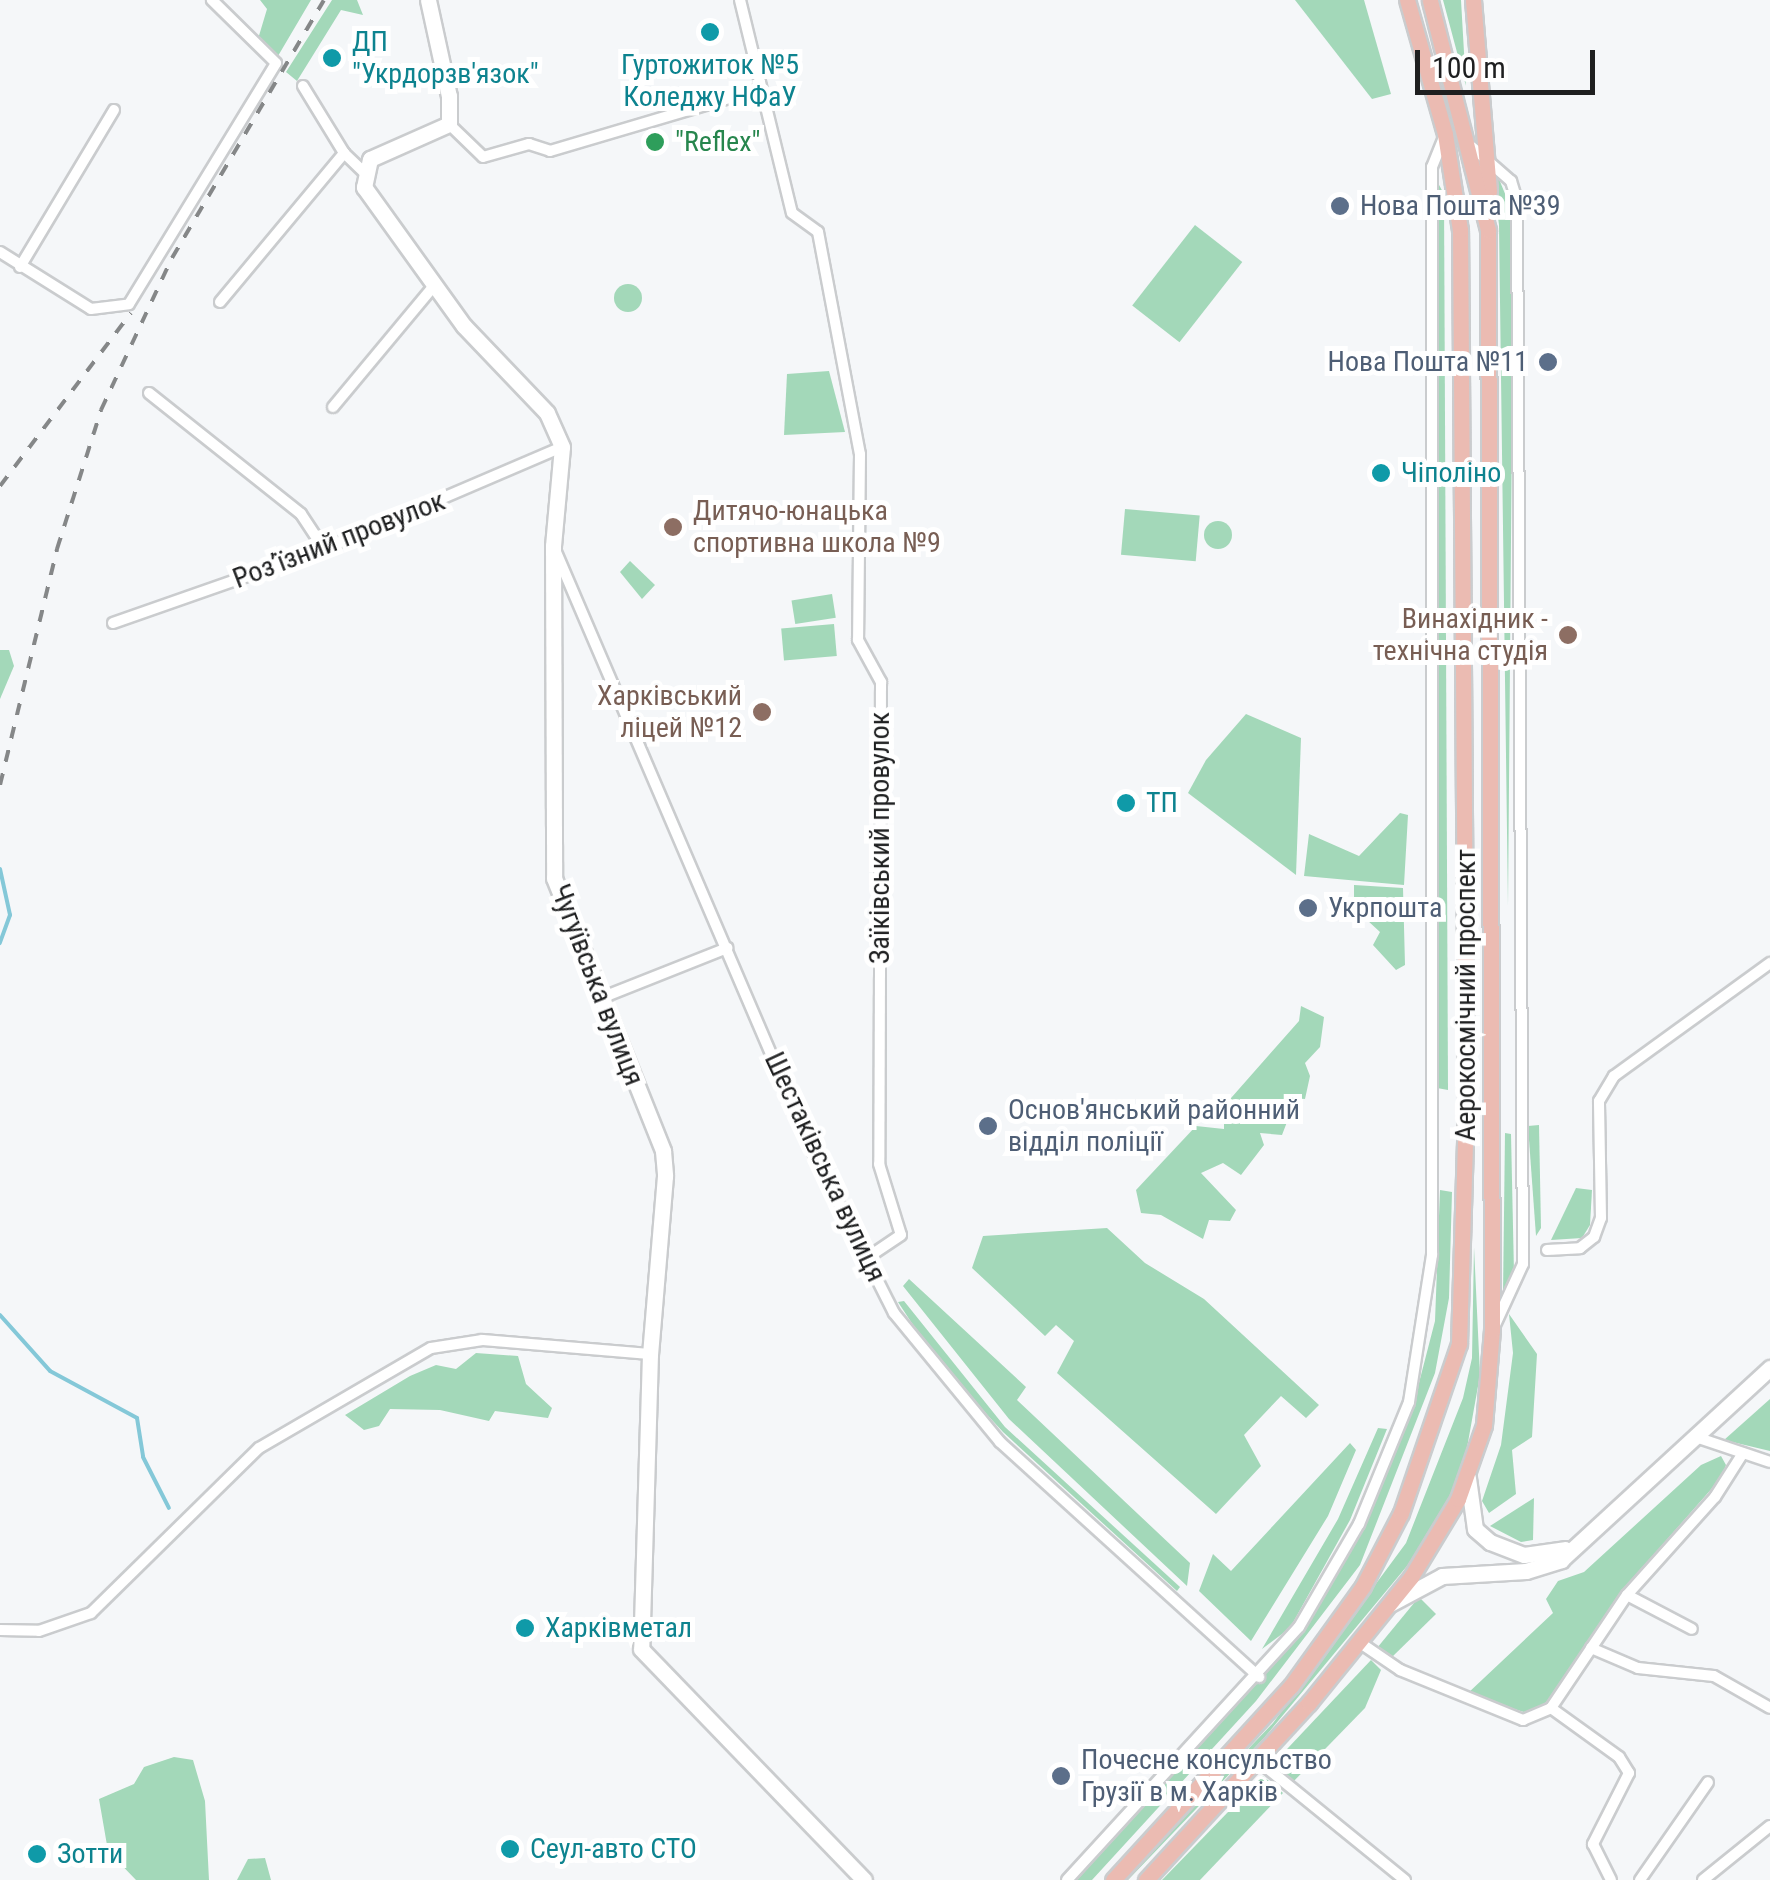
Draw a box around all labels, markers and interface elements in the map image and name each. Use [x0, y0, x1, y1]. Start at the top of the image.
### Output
marker: Гуртожиток №5 Коледжу НФаУ [699, 21, 721, 43]
place label: ДП "Укрдорзв'язок" [352, 25, 539, 91]
scale bar [1420, 30, 1600, 92]
marker: ДП "Укрдорзв'язок" [321, 47, 343, 69]
place label: Гуртожиток №5 Коледжу НФаУ [621, 48, 799, 114]
text: 100 m [1432, 50, 1506, 85]
place label: "Reflex" [675, 125, 760, 159]
marker: "Reflex" [644, 131, 666, 153]
place label: Нова Пошта №39 [1360, 189, 1560, 223]
marker: Нова Пошта №39 [1329, 195, 1351, 217]
place label: Нова Пошта №11 [1328, 345, 1528, 379]
marker: Нова Пошта №11 [1537, 351, 1559, 373]
place label: Чіполіно [1401, 456, 1501, 490]
marker: Чіполіно [1370, 462, 1392, 484]
street label: Роз’їзний провулок [228, 484, 450, 596]
place label: Дитячо-юнацька спортивна школа №9 [693, 494, 941, 560]
marker: Дитячо-юнацька спортивна школа №9 [662, 516, 684, 538]
place label: Винахідник - технічна студія [1373, 602, 1548, 668]
marker: Винахідник - технічна студія [1557, 624, 1579, 646]
place label: Харківський ліцей №12 [597, 679, 742, 745]
marker: Харківський ліцей №12 [751, 701, 773, 723]
street label: Заїківський провулок [863, 712, 897, 964]
place label: ТП [1146, 786, 1178, 820]
marker: ТП [1115, 792, 1137, 814]
street label: Аерокосмічний проспект [1449, 849, 1483, 1141]
street label: Чугуївська вулиця [543, 880, 651, 1090]
place label: Укрпошта [1328, 891, 1442, 925]
marker: Укрпошта [1297, 897, 1319, 919]
street label: Шестаківська вулиця [757, 1047, 893, 1287]
place label: Основ'янський районний відділ поліції [1008, 1093, 1300, 1159]
marker: Основ'янський районний відділ поліції [977, 1115, 999, 1137]
place label: Харківметал [545, 1611, 692, 1645]
marker: Харківметал [514, 1617, 536, 1639]
place label: Почесне консульство Грузії в м. Харків [1081, 1743, 1332, 1809]
marker: Почесне консульство Грузії в м. Харків [1050, 1765, 1072, 1787]
place label: Сеул-авто СТО [530, 1832, 697, 1866]
place label: Зотти [57, 1837, 123, 1871]
marker: Сеул-авто СТО [499, 1838, 521, 1860]
marker: Зотти [26, 1843, 48, 1865]

